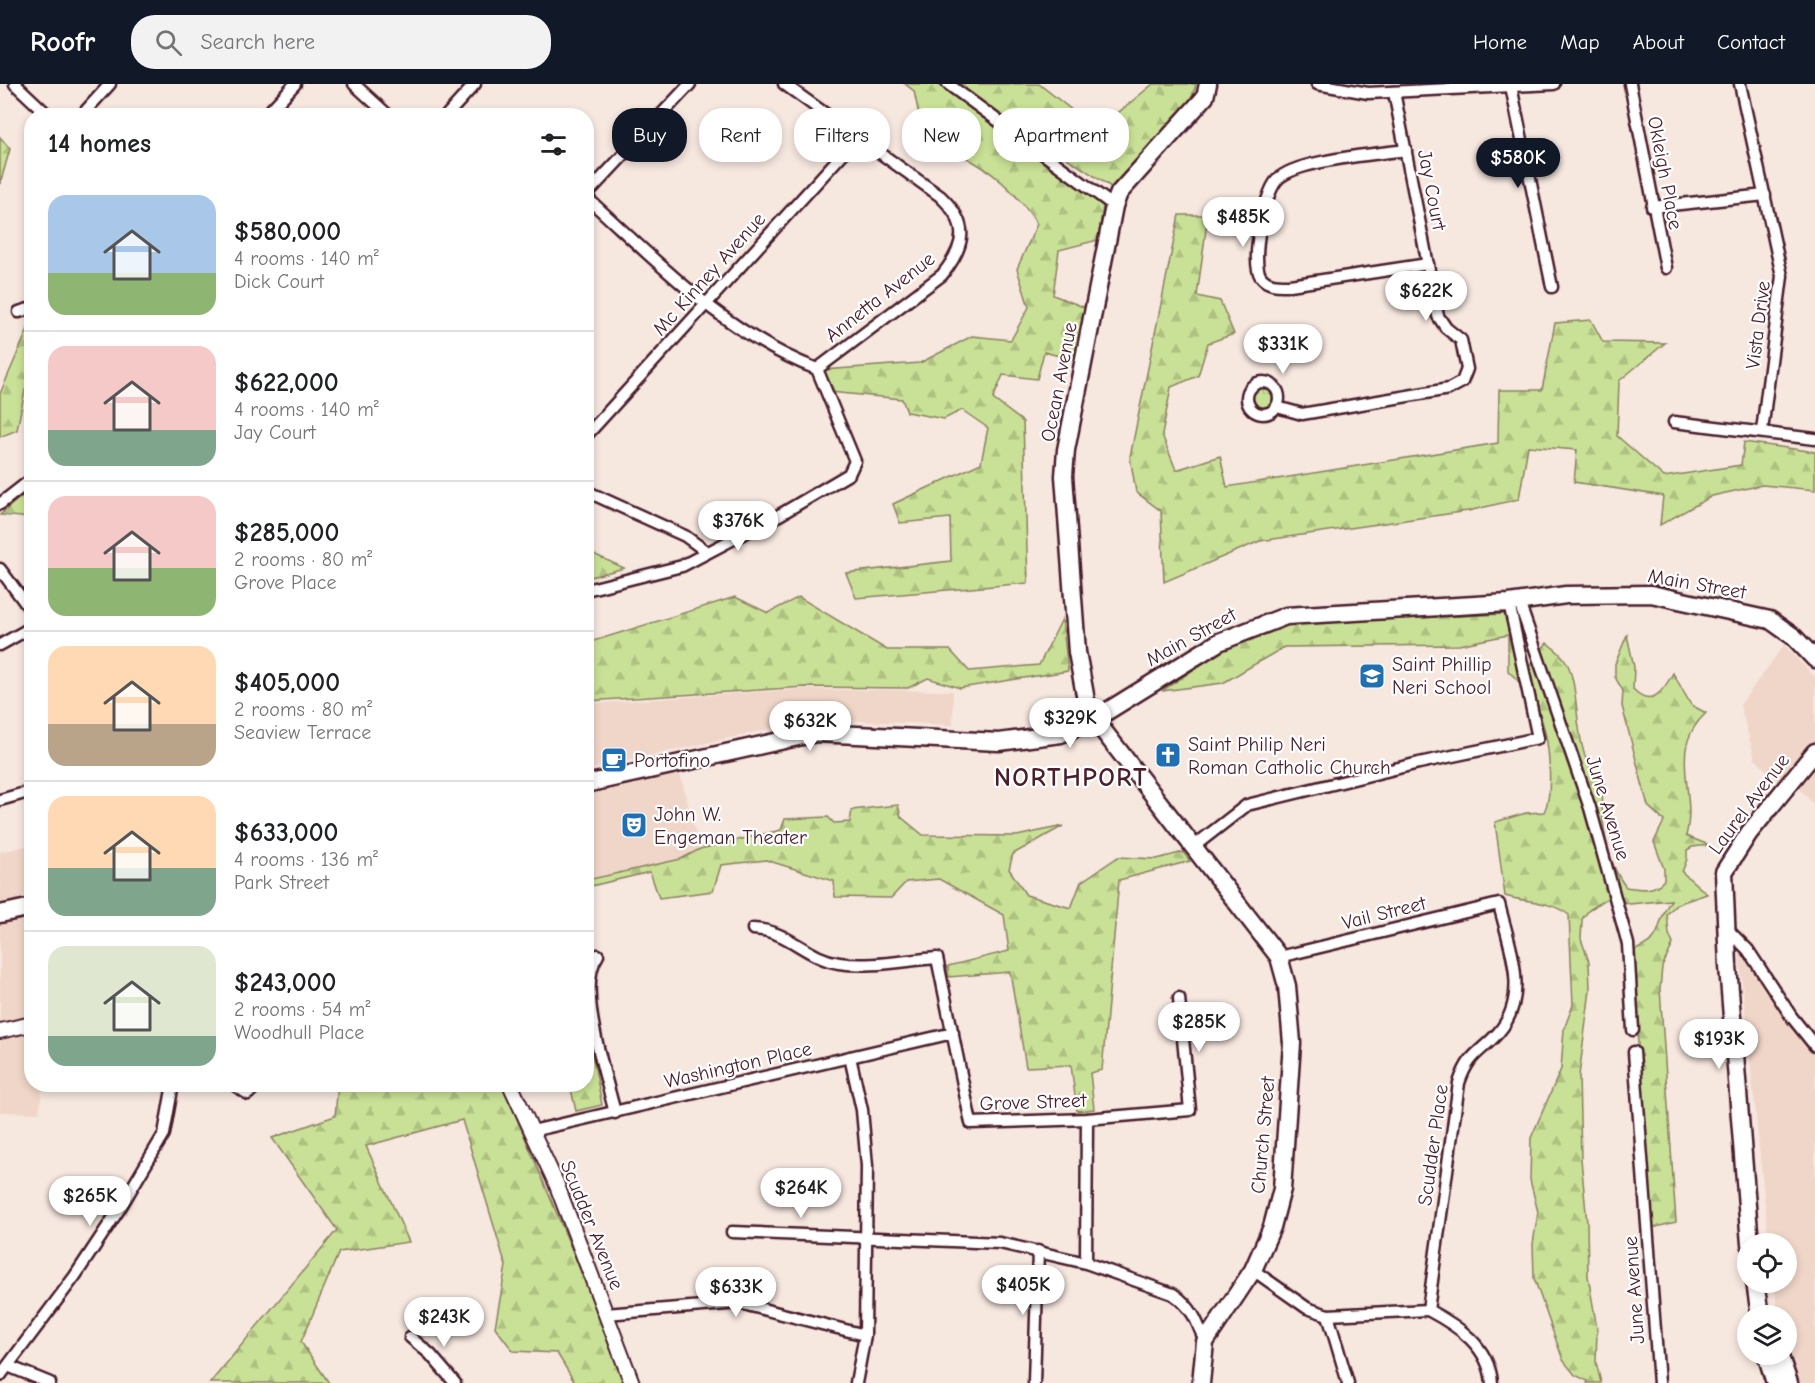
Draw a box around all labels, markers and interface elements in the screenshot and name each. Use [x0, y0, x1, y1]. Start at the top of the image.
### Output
search box [131, 15, 551, 69]
text: Roofr [30, 26, 95, 58]
icon: search [152, 26, 185, 59]
text: Search here [200, 29, 315, 55]
text: Home [1473, 30, 1527, 54]
text: Map [1560, 30, 1600, 54]
text: About [1633, 30, 1684, 54]
text: Contact [1717, 30, 1785, 54]
chip: Buy [612, 108, 687, 162]
chip: Rent [699, 108, 782, 162]
chip: Filters [794, 108, 890, 162]
chip: New [902, 108, 981, 162]
chip: Apartment [993, 108, 1129, 162]
street label: Okleigh Place [1643, 114, 1687, 232]
icon: filters [537, 128, 570, 161]
text: 14 homes [48, 129, 151, 159]
pin: $580K [1476, 138, 1560, 189]
text: $580K [1490, 146, 1546, 169]
street label: Jay Court [1413, 148, 1451, 234]
pin: $485K [1201, 197, 1285, 248]
text: $485K [1216, 205, 1270, 228]
street label: Mc Kinney Avenue [648, 208, 770, 340]
text: $580,000 [234, 217, 341, 247]
icon: home [96, 219, 168, 291]
text: 4 rooms · 140 m² [234, 247, 379, 270]
street label: Annetta Avenue [821, 247, 939, 347]
text: Dick Court [234, 270, 324, 293]
pin: $622K [1384, 271, 1468, 322]
text: $622K [1399, 279, 1453, 302]
street label: Vista Drive [1741, 280, 1775, 370]
street label: Ocean Avenue [1036, 320, 1082, 444]
pin: $331K [1241, 324, 1325, 375]
text: $331K [1258, 332, 1308, 355]
text: $622,000 [234, 368, 339, 398]
icon: home [96, 370, 168, 442]
text: 4 rooms · 140 m² [234, 398, 379, 421]
text: Jay Court [234, 421, 316, 444]
pin: $376K [696, 501, 780, 552]
text: $376K [712, 509, 764, 532]
text: $285,000 [234, 518, 339, 548]
icon: home [96, 520, 168, 592]
text: 2 rooms · 80 m² [234, 548, 372, 571]
street label: Main Street [1646, 564, 1749, 604]
text: Grove Place [234, 571, 337, 594]
street label: Main Street [1142, 602, 1241, 671]
place label: Saint Phillip Neri School [1392, 653, 1492, 699]
school or university icon: Saint Phillip Neri School [1357, 661, 1387, 691]
text: $405,000 [234, 668, 340, 698]
icon: home [96, 670, 168, 742]
text: 2 rooms · 80 m² [234, 698, 372, 721]
pin: $329K [1028, 698, 1112, 749]
pin: $632K [768, 701, 852, 752]
text: $329K [1043, 706, 1097, 729]
text: $632K [783, 709, 837, 732]
text: Seaview Terrace [234, 721, 371, 744]
place label: Saint Philip Neri Roman Catholic Church [1188, 733, 1391, 779]
church icon: Saint Philip Neri Roman Catholic Church [1153, 740, 1183, 770]
cafe icon: Portofino [599, 745, 629, 775]
place label: Portofino [634, 749, 710, 772]
street label: Laurel Avenue [1704, 749, 1794, 859]
street label: June Avenue [1581, 753, 1635, 863]
district label: NORTHPORT [994, 763, 1148, 793]
place label: John W. Engeman Theater [654, 803, 807, 849]
theatre icon: John W. Engeman Theater [619, 810, 649, 840]
text: $633,000 [234, 818, 338, 848]
icon: home [96, 820, 168, 892]
text: 4 rooms · 136 m² [234, 848, 378, 871]
text: Park Street [234, 871, 329, 894]
street label: Vail Street [1340, 891, 1430, 935]
text: $243,000 [234, 968, 336, 998]
icon: home [96, 970, 168, 1042]
text: 2 rooms · 54 m² [234, 998, 370, 1021]
pin: $285K [1157, 1002, 1241, 1053]
text: $285K [1172, 1010, 1226, 1033]
pin: $193K [1677, 1019, 1761, 1070]
text: Woodhull Place [234, 1021, 364, 1044]
text: $193K [1693, 1027, 1745, 1050]
street label: Washington Place [662, 1037, 814, 1093]
street label: Church Street [1246, 1074, 1280, 1195]
street label: Scudder Place [1413, 1083, 1453, 1207]
street label: Grove Street [979, 1089, 1088, 1115]
street label: Scudder Avenue [556, 1157, 628, 1293]
pin: $264K [759, 1168, 843, 1219]
pin: $265K [48, 1176, 132, 1227]
text: $264K [774, 1176, 828, 1199]
text: $265K [63, 1184, 117, 1207]
map controls [1737, 1233, 1797, 1365]
button: locate [1737, 1233, 1797, 1293]
street label: June Avenue [1619, 1235, 1649, 1345]
pin: $405K [981, 1265, 1065, 1316]
pin: $633K [694, 1267, 778, 1318]
text: $405K [996, 1273, 1050, 1296]
text: $633K [709, 1275, 763, 1298]
pin: $243K [402, 1297, 486, 1348]
text: $243K [418, 1305, 470, 1328]
button: layers [1737, 1305, 1797, 1365]

